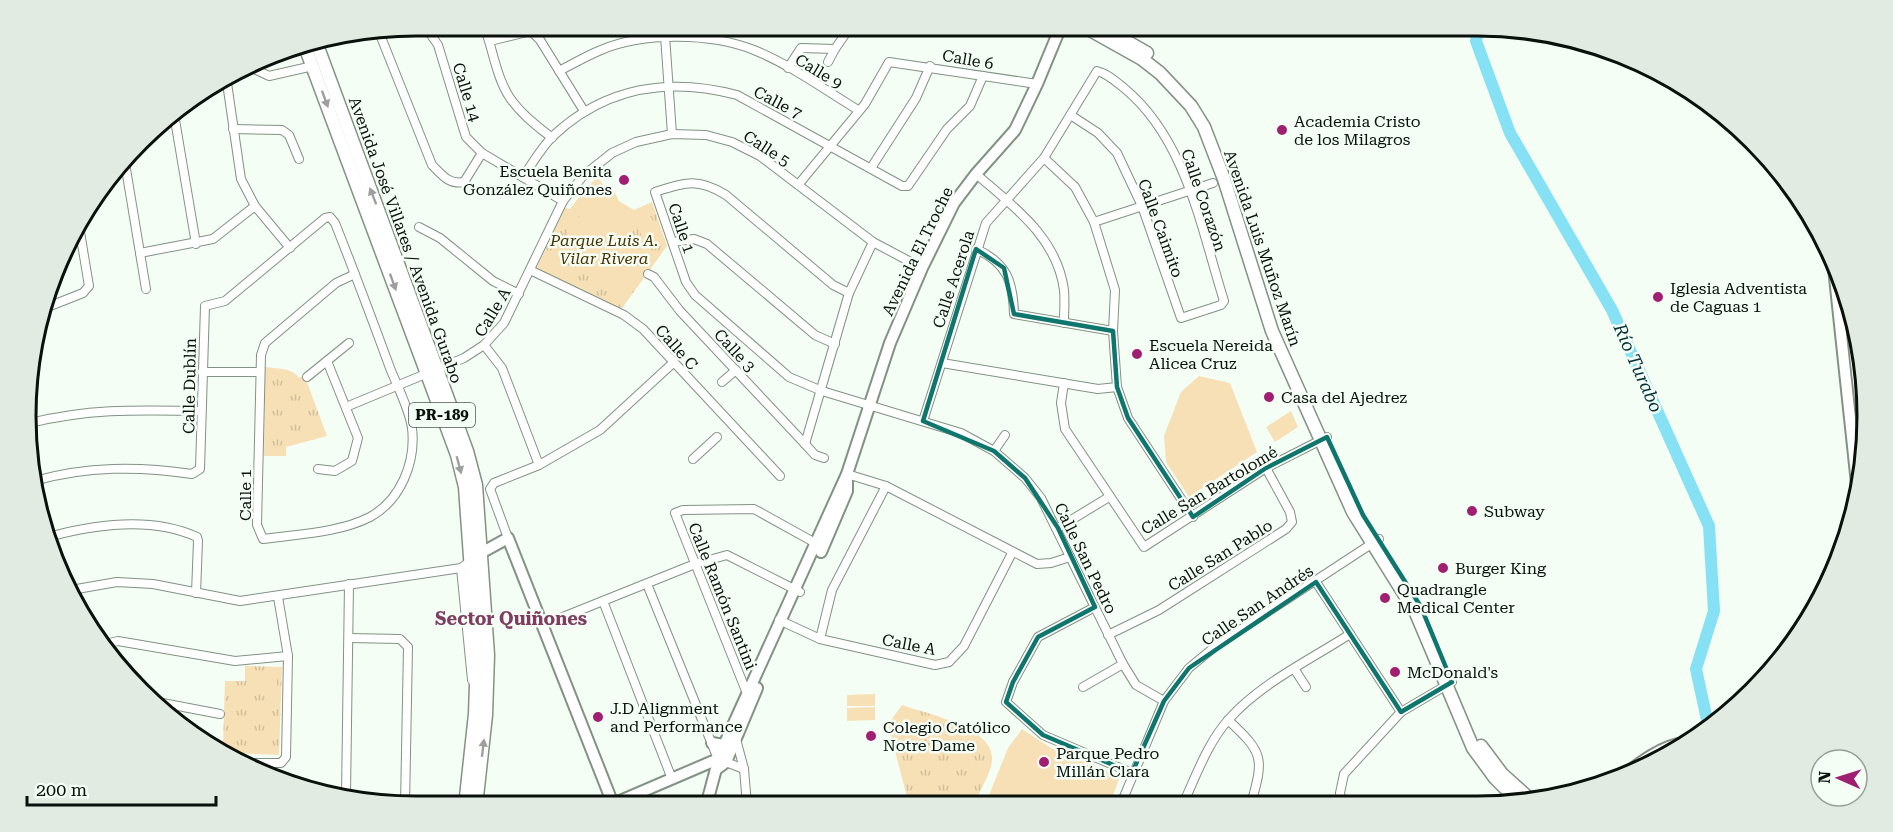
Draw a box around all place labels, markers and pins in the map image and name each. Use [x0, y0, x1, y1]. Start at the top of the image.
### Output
place label: Academia Cristo de los Milagros [1294, 112, 1421, 149]
marker: Academia Cristo de los Milagros [1275, 123, 1289, 137]
place label: Escuela Benita González Quiñones [463, 162, 612, 199]
marker: Escuela Benita González Quiñones [617, 173, 631, 187]
place label: Iglesia Adventista de Caguas 1 [1670, 279, 1807, 316]
marker: Iglesia Adventista de Caguas 1 [1651, 290, 1665, 304]
place label: Escuela Nereida Alicea Cruz [1149, 336, 1273, 373]
marker: Escuela Nereida Alicea Cruz [1130, 347, 1144, 361]
place label: Casa del Ajedrez [1281, 388, 1407, 407]
marker: Casa del Ajedrez [1262, 390, 1276, 404]
place label: Subway [1484, 502, 1545, 521]
marker: Subway [1465, 504, 1479, 518]
place label: Burger King [1455, 559, 1547, 578]
marker: Burger King [1436, 561, 1450, 575]
place label: Quadrangle Medical Center [1397, 580, 1515, 617]
marker: Quadrangle Medical Center [1378, 591, 1392, 605]
place label: McDonald's [1407, 663, 1499, 682]
marker: McDonald's [1388, 665, 1402, 679]
place label: J.D Alignment and Performance [610, 699, 743, 736]
marker: J.D Alignment and Performance [591, 710, 605, 724]
place label: Colegio Católico Notre Dame [883, 718, 1011, 755]
marker: Colegio Católico Notre Dame [864, 729, 878, 743]
place label: Parque Pedro Millán Clara [1056, 744, 1159, 781]
marker: Parque Pedro Millán Clara [1037, 755, 1051, 769]

